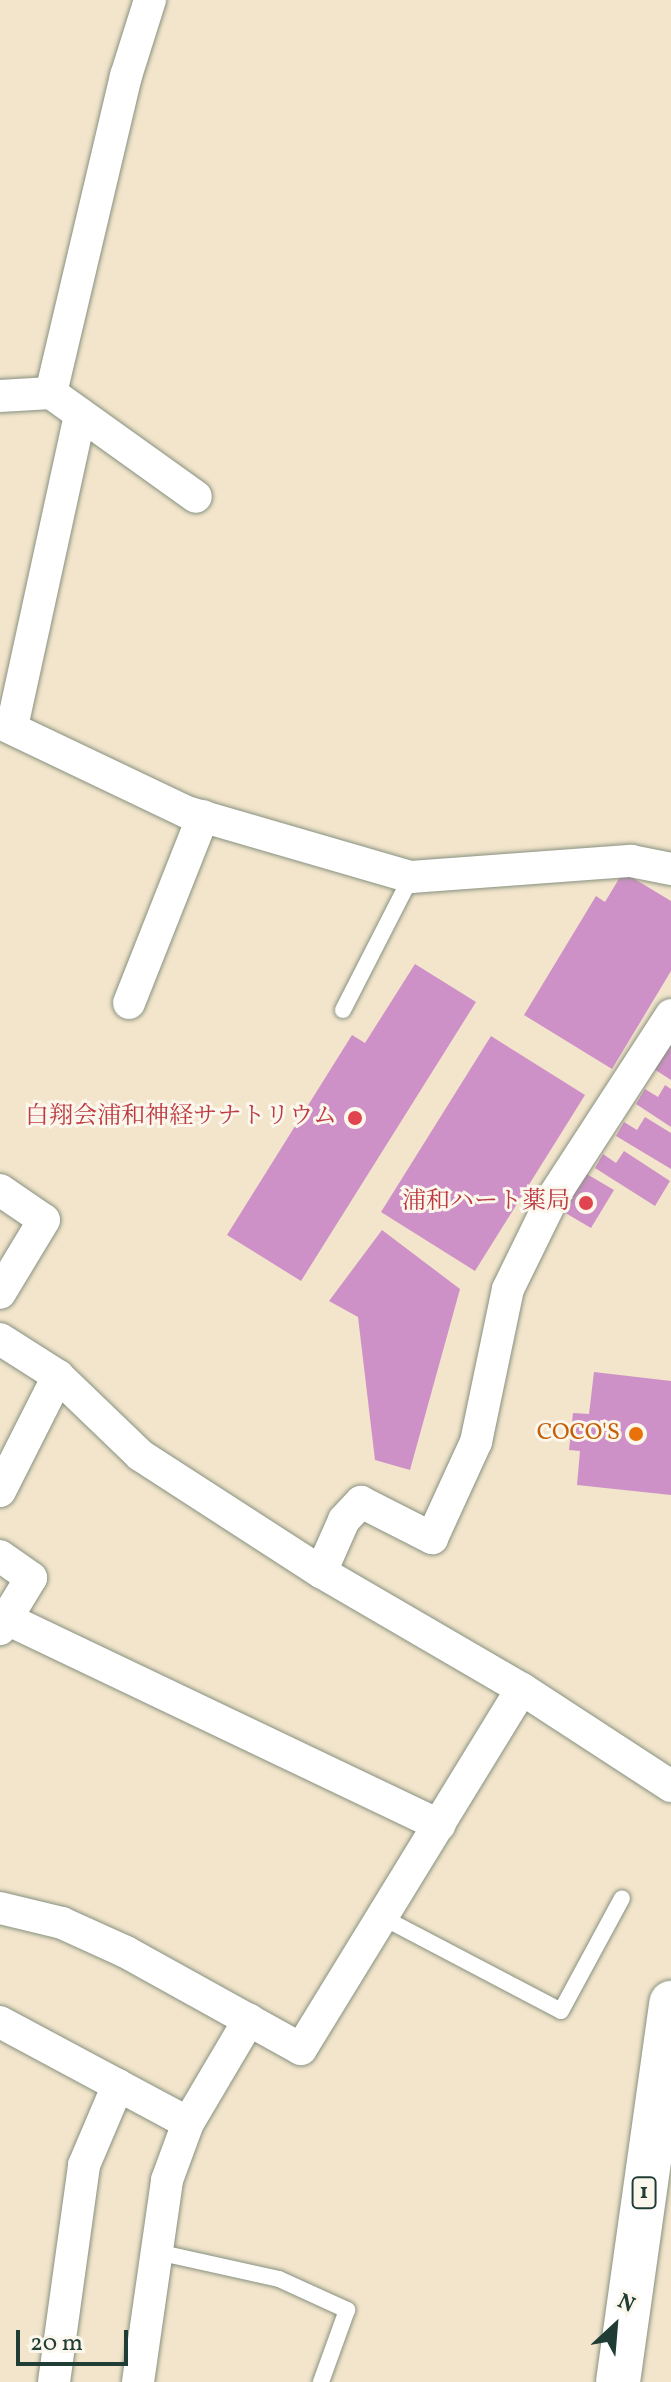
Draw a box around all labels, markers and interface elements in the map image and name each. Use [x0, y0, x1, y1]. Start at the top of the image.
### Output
place label: 白翔会浦和神経サナトリウム [25, 1104, 337, 1132]
marker: 白翔会浦和神経サナトリウム [344, 1107, 366, 1129]
place label: 浦和ハート薬局 [402, 1189, 570, 1217]
marker: 浦和ハート薬局 [577, 1194, 595, 1212]
place label: COCO'S [537, 1420, 620, 1448]
marker: COCO'S [627, 1425, 645, 1443]
road number: 1 [630, 2175, 658, 2211]
north arrow [575, 2286, 655, 2366]
text: N [612, 2287, 640, 2321]
scale bar [20, 2314, 132, 2364]
text: 20 m [30, 2327, 83, 2361]

